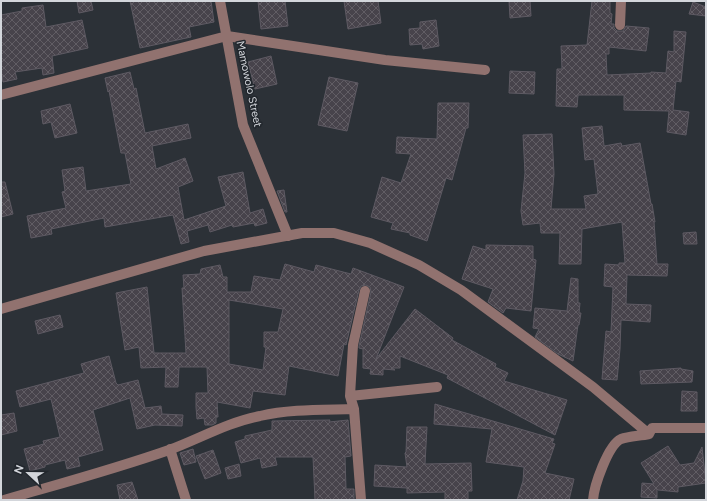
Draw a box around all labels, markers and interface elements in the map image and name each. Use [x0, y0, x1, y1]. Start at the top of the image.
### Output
street label: Mamowolo Street [234, 40, 264, 128]
north arrow [8, 453, 48, 493]
text: N [12, 463, 27, 476]

